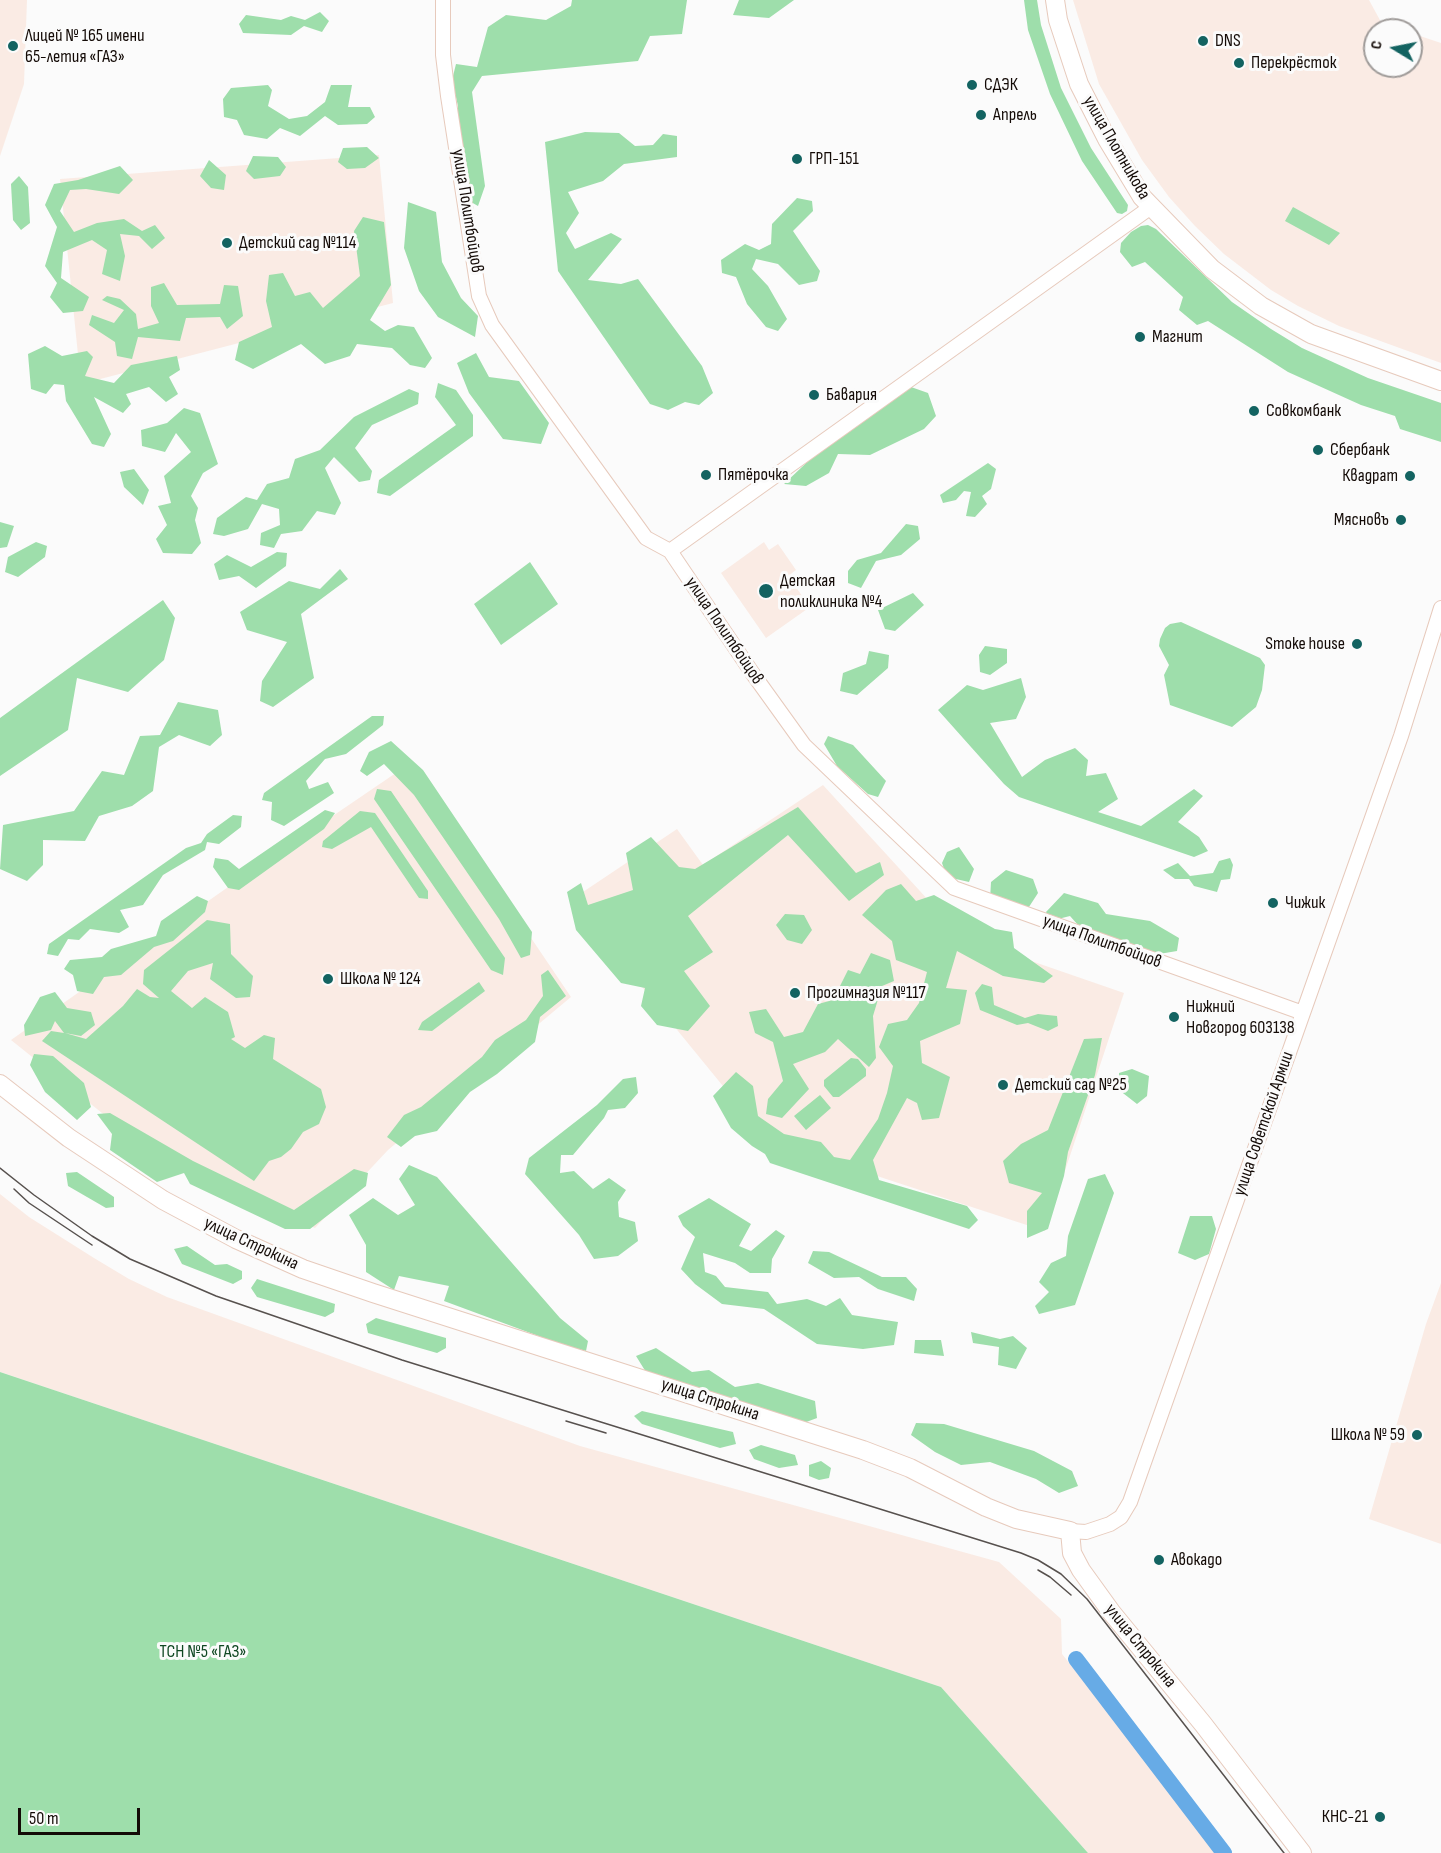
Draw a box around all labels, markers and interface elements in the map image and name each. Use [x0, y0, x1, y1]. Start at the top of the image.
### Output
north arrow [1363, 18, 1423, 78]
place label: Лицей № 165 имени 65-летия «ГАЗ» [25, 25, 145, 68]
place label: DNS [1215, 30, 1241, 52]
marker: DNS [1196, 34, 1210, 48]
marker: Лицей № 165 имени 65-летия «ГАЗ» [6, 39, 20, 53]
text: С [1367, 39, 1387, 51]
place label: Перекрёсток [1251, 52, 1336, 74]
marker: Перекрёсток [1232, 56, 1246, 70]
place label: СДЭК [984, 74, 1018, 96]
marker: СДЭК [965, 78, 979, 92]
street label: улица Плотникова [1078, 92, 1154, 204]
place label: Апрель [993, 104, 1037, 126]
marker: Апрель [974, 108, 988, 122]
street label: улица Политбойцов [447, 148, 487, 274]
place label: ГРП-151 [809, 148, 859, 170]
marker: ГРП-151 [790, 152, 804, 166]
place label: Детский сад №114 [239, 232, 356, 254]
marker: Детский сад №114 [220, 236, 234, 250]
place label: Магнит [1152, 326, 1203, 348]
marker: Магнит [1133, 330, 1147, 344]
place label: Бавария [826, 384, 877, 406]
marker: Бавария [807, 388, 821, 402]
place label: Совкомбанк [1266, 400, 1341, 422]
marker: Совкомбанк [1247, 404, 1261, 418]
place label: Сбербанк [1330, 439, 1390, 461]
marker: Сбербанк [1311, 443, 1325, 457]
place label: Пятёрочка [718, 464, 789, 486]
place label: Квадрат [1342, 465, 1398, 487]
marker: Пятёрочка [699, 468, 713, 482]
marker: Квадрат [1403, 469, 1417, 483]
place label: Мясновъ [1334, 509, 1389, 531]
marker: Мясновъ [1394, 513, 1408, 527]
place label: Детская поликлиника №4 [780, 570, 882, 612]
street label: улица Политбойцов [680, 573, 768, 689]
marker: Детская поликлиника №4 [757, 582, 775, 600]
place label: Smoke house [1265, 633, 1345, 655]
marker: Smoke house [1350, 637, 1364, 651]
place label: Чижик [1285, 892, 1325, 914]
marker: Чижик [1266, 896, 1280, 910]
street label: улица Политбойцов [1040, 910, 1164, 974]
place label: Школа № 124 [340, 968, 420, 990]
marker: Школа № 124 [321, 972, 335, 986]
place label: Прогимназия №117 [807, 982, 926, 1004]
marker: Прогимназия №117 [788, 986, 802, 1000]
place label: Нижний Новгород 603138 [1186, 996, 1295, 1038]
marker: Нижний Новгород 603138 [1167, 1010, 1181, 1024]
street label: улица Советской Армии [1229, 1049, 1299, 1199]
place label: Детский сад №25 [1015, 1074, 1127, 1096]
marker: Детский сад №25 [996, 1078, 1010, 1092]
street label: улица Строкина [200, 1213, 302, 1275]
street label: улица Строкина [658, 1374, 762, 1426]
place label: Школа № 59 [1331, 1424, 1405, 1446]
marker: Школа № 59 [1410, 1428, 1424, 1442]
place label: Авокадо [1171, 1549, 1222, 1571]
marker: Авокадо [1152, 1553, 1166, 1567]
street label: улица Строкина [1100, 1600, 1180, 1692]
park label: ТСН №5 «ГАЗ» [160, 1641, 246, 1663]
scale bar [21, 1796, 142, 1834]
place label: КНС-21 [1322, 1806, 1368, 1828]
text: 50 m [29, 1808, 59, 1829]
marker: КНС-21 [1373, 1810, 1387, 1824]

